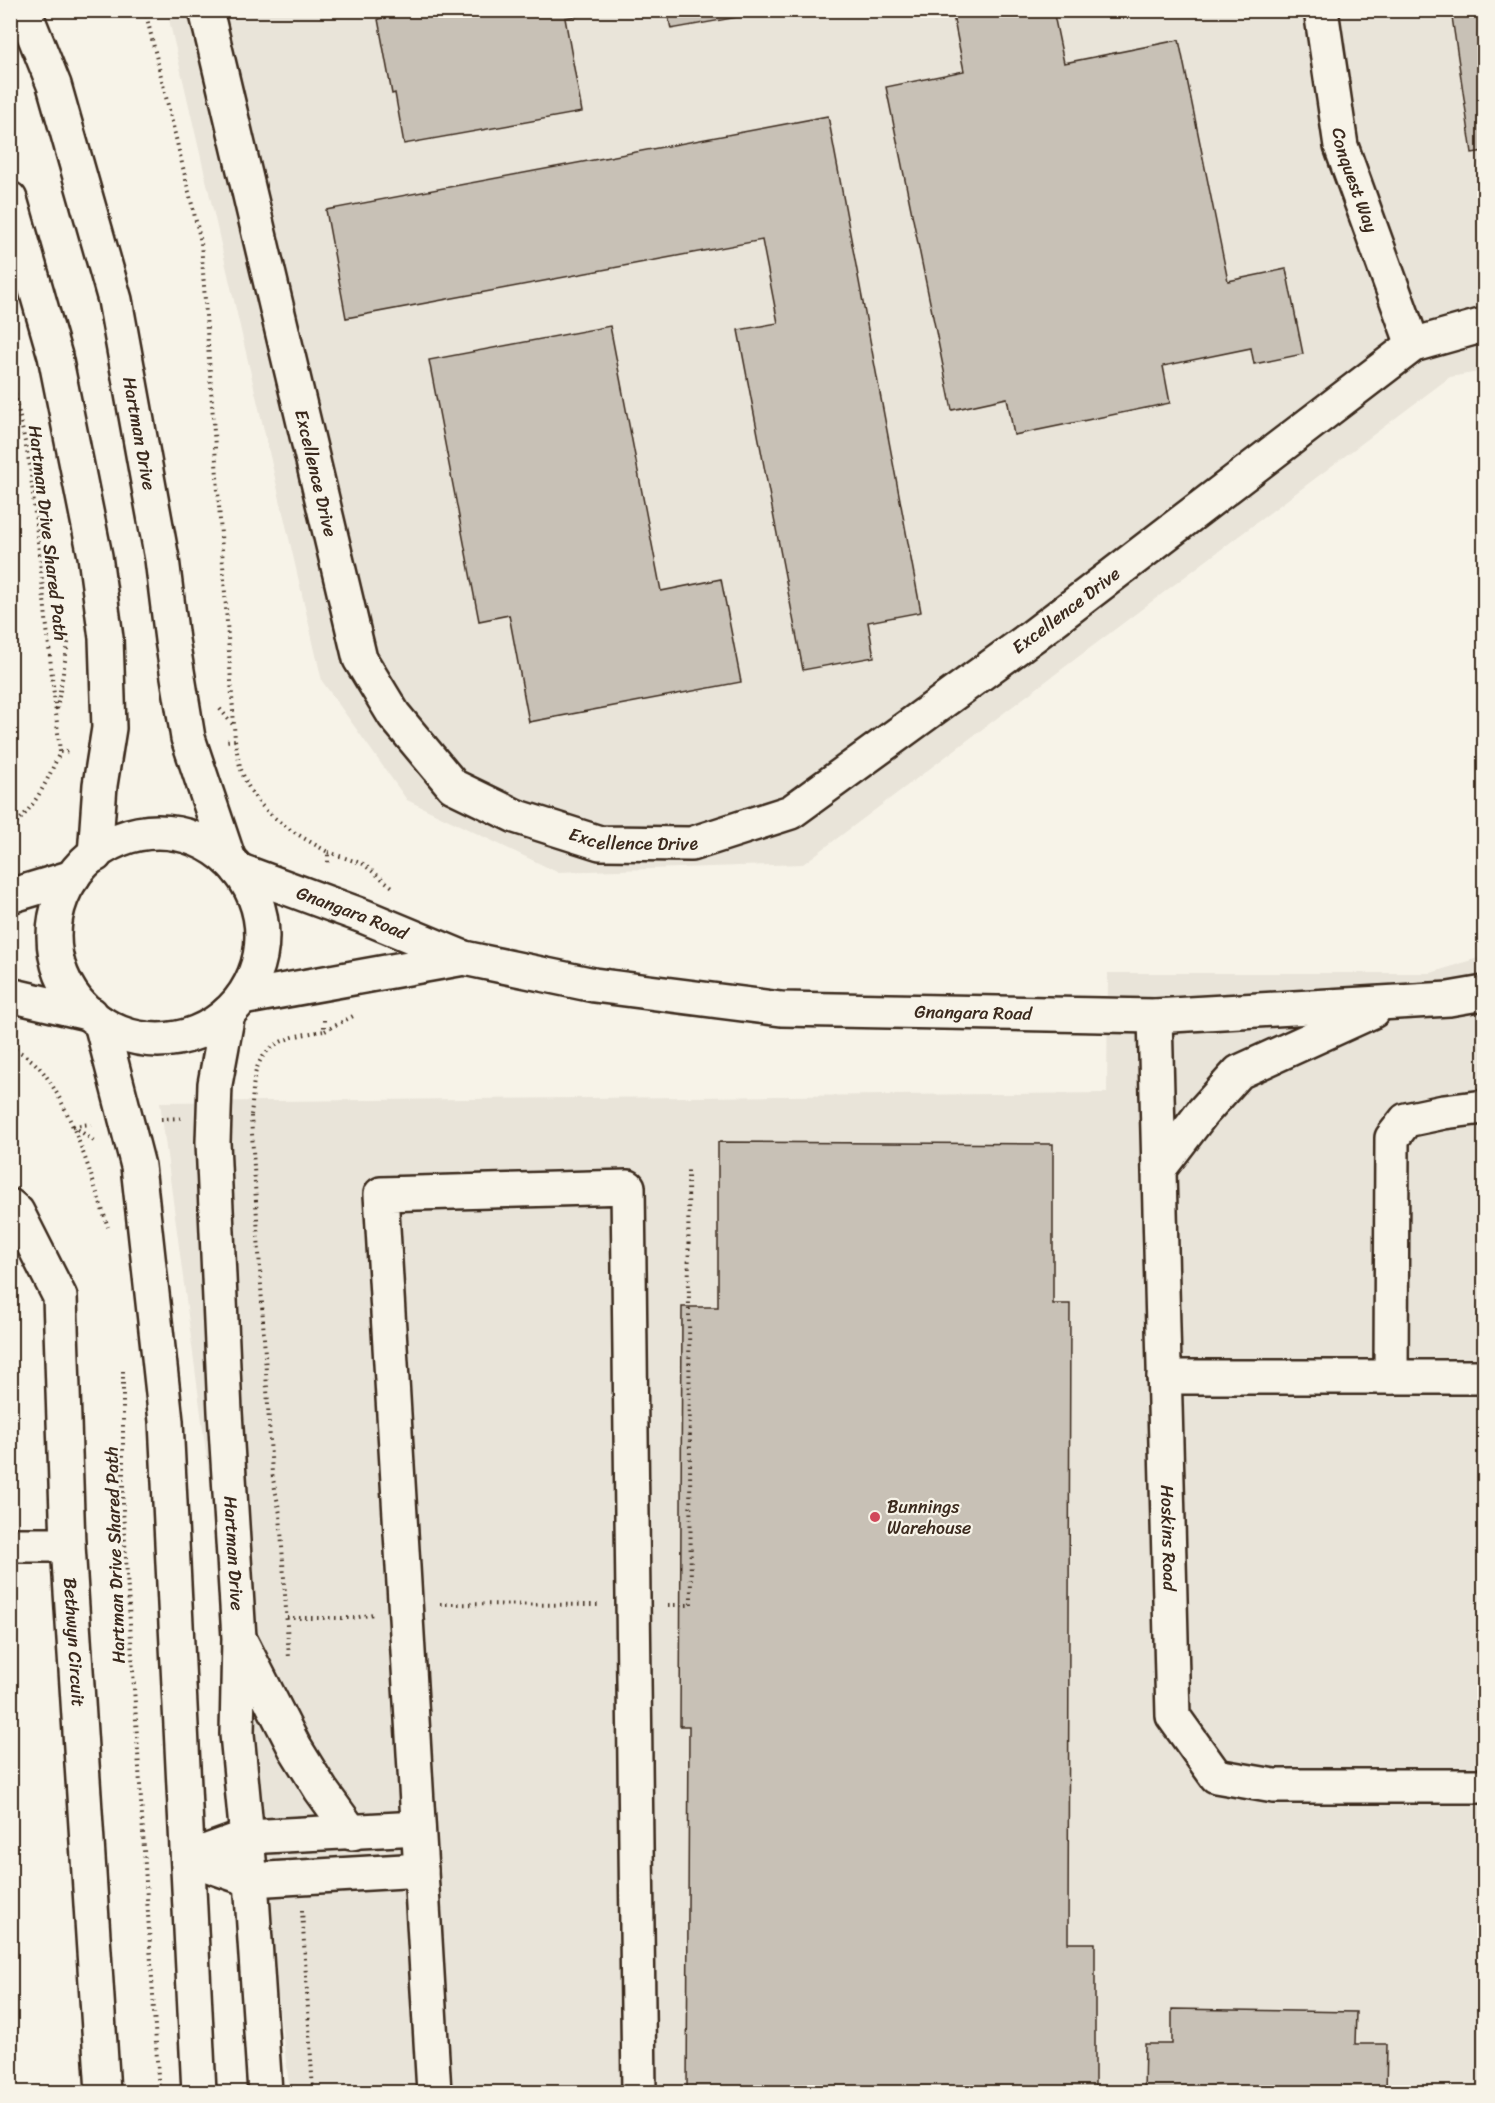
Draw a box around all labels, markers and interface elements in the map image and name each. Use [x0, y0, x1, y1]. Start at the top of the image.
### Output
street label: Conquest Way [1323, 126, 1387, 238]
street label: Hartman Drive [113, 374, 165, 493]
street label: Excellence Drive [285, 406, 346, 540]
street label: Hartman Drive Shared Path [19, 423, 77, 643]
street label: Excellence Drive [1005, 558, 1127, 663]
street label: Excellence Drive [565, 818, 703, 860]
street label: Gnangara Road [292, 877, 414, 950]
street label: Gnangara Road [914, 995, 1034, 1030]
street label: Hartman Drive Shared Path [95, 1446, 135, 1664]
street label: Hoskins Road [1151, 1484, 1186, 1593]
place label: Bunnings Warehouse [887, 1491, 971, 1544]
street label: Hartman Drive [214, 1495, 253, 1612]
marker: Bunnings Warehouse [868, 1510, 882, 1524]
street label: Bethwyn Circuit [54, 1577, 94, 1708]

